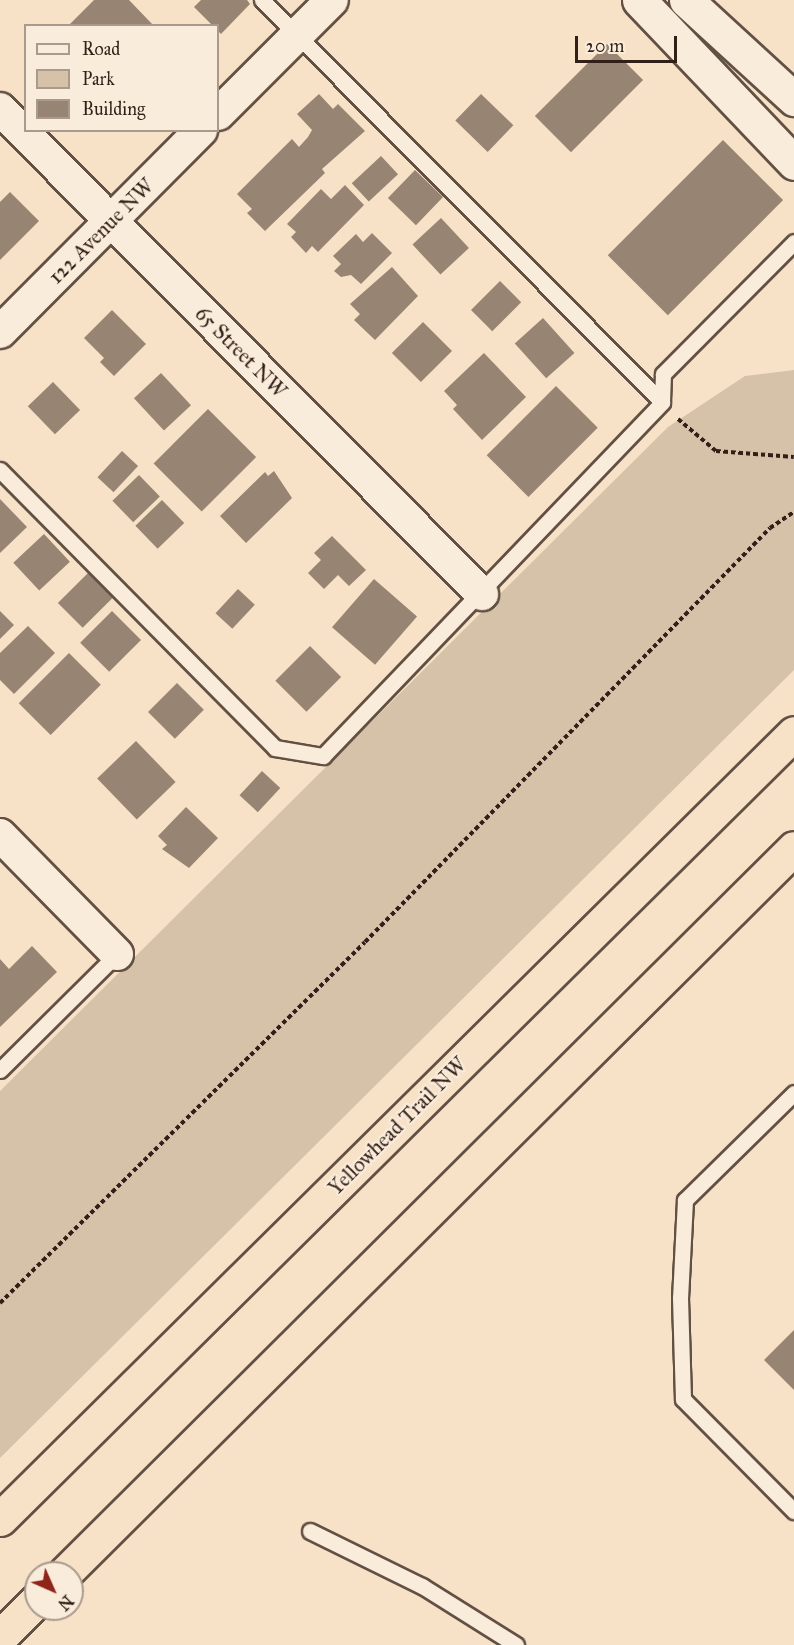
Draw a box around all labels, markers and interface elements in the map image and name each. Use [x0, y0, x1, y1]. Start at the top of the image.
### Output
legend [24, 24, 219, 132]
scale bar [578, 24, 680, 62]
text: 20 m [586, 35, 624, 57]
text: Road [82, 38, 120, 60]
text: Park [82, 68, 115, 90]
text: Building [82, 98, 145, 120]
street label: 122 Avenue NW [43, 173, 159, 289]
street label: 65 Street NW [190, 301, 292, 403]
street label: Yellowhead Trail NW [323, 1052, 471, 1200]
north arrow [24, 1561, 84, 1621]
text: N [54, 1591, 77, 1614]

